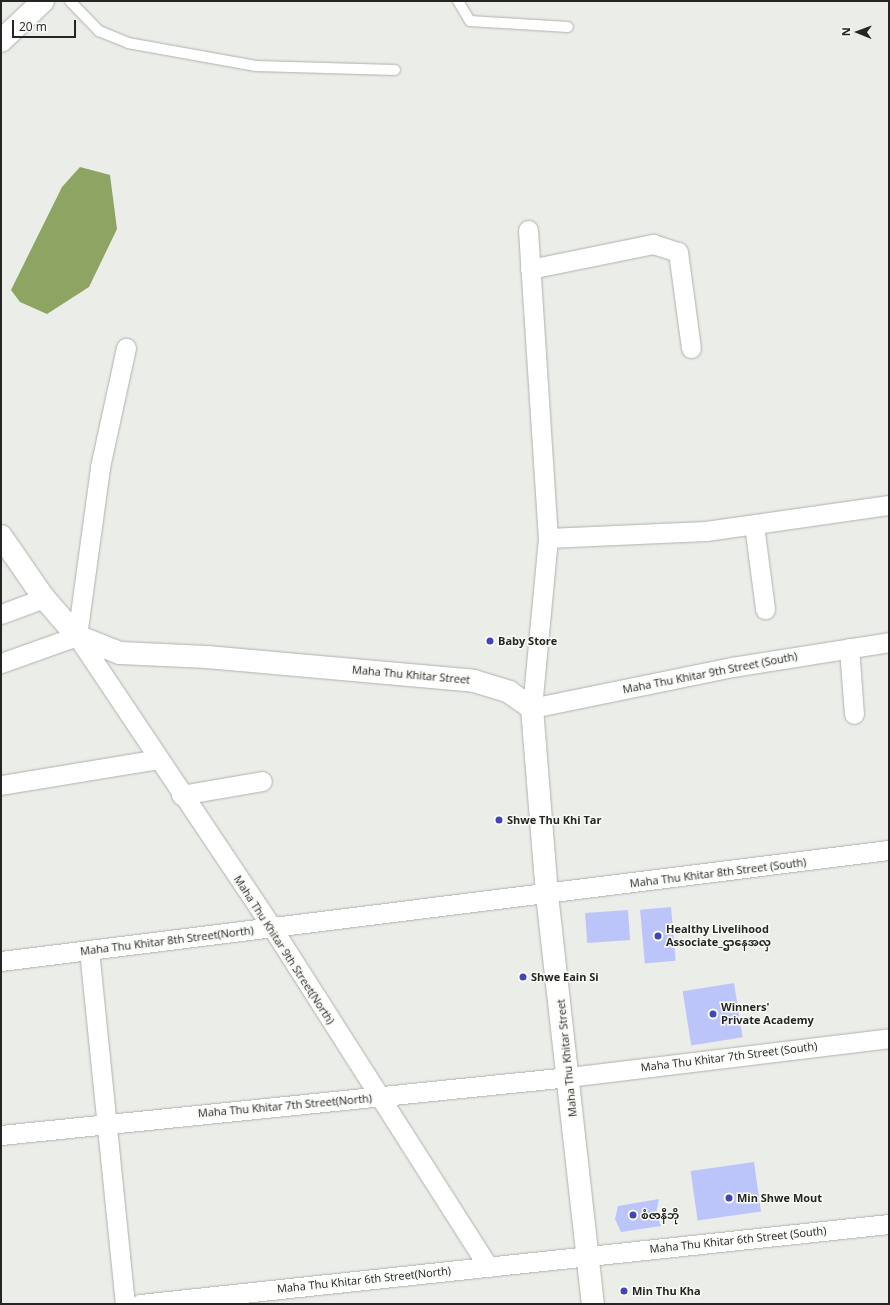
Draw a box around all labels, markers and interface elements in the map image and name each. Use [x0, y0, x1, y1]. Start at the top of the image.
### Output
scale bar [14, 12, 78, 38]
north arrow [838, 12, 878, 52]
text: 20 m [19, 18, 47, 35]
text: N [838, 27, 853, 36]
place label: Baby Store [498, 634, 557, 648]
marker: Baby Store [485, 636, 495, 646]
street label: Maha Thu Khitar 9th Street (South) [622, 650, 798, 696]
street label: Maha Thu Khitar Street [351, 663, 471, 687]
place label: Shwe Thu Khi Tar [507, 813, 602, 827]
marker: Shwe Thu Khi Tar [494, 815, 504, 825]
street label: Maha Thu Khitar 8th Street (South) [629, 856, 807, 890]
street label: Maha Thu Khitar 9th Street(North) [231, 873, 337, 1027]
place label: Healthy Livelihood Associate_ဌာနေအလှ [666, 923, 771, 949]
street label: Maha Thu Khitar 8th Street(North) [79, 924, 255, 958]
marker: Healthy Livelihood Associate_ဌာနေအလှ [653, 931, 663, 941]
place label: Shwe Eain Si [531, 970, 599, 984]
marker: Shwe Eain Si [518, 972, 528, 982]
street label: Maha Thu Khitar Street [554, 998, 580, 1118]
place label: Winners' Private Academy [721, 1001, 814, 1027]
marker: Winners' Private Academy [708, 1009, 718, 1019]
street label: Maha Thu Khitar 7th Street (South) [640, 1040, 818, 1074]
street label: Maha Thu Khitar 7th Street(North) [197, 1092, 373, 1120]
place label: Min Shwe Mout [737, 1191, 822, 1205]
marker: Min Shwe Mout [724, 1193, 734, 1203]
place label: စံဇာနီဘို [641, 1208, 679, 1222]
marker: စံဇာနီဘို [628, 1210, 638, 1220]
street label: Maha Thu Khitar 6th Street (South) [649, 1224, 827, 1256]
street label: Maha Thu Khitar 6th Street(North) [276, 1264, 452, 1296]
place label: Min Thu Kha [632, 1284, 701, 1298]
marker: Min Thu Kha [619, 1286, 629, 1296]

